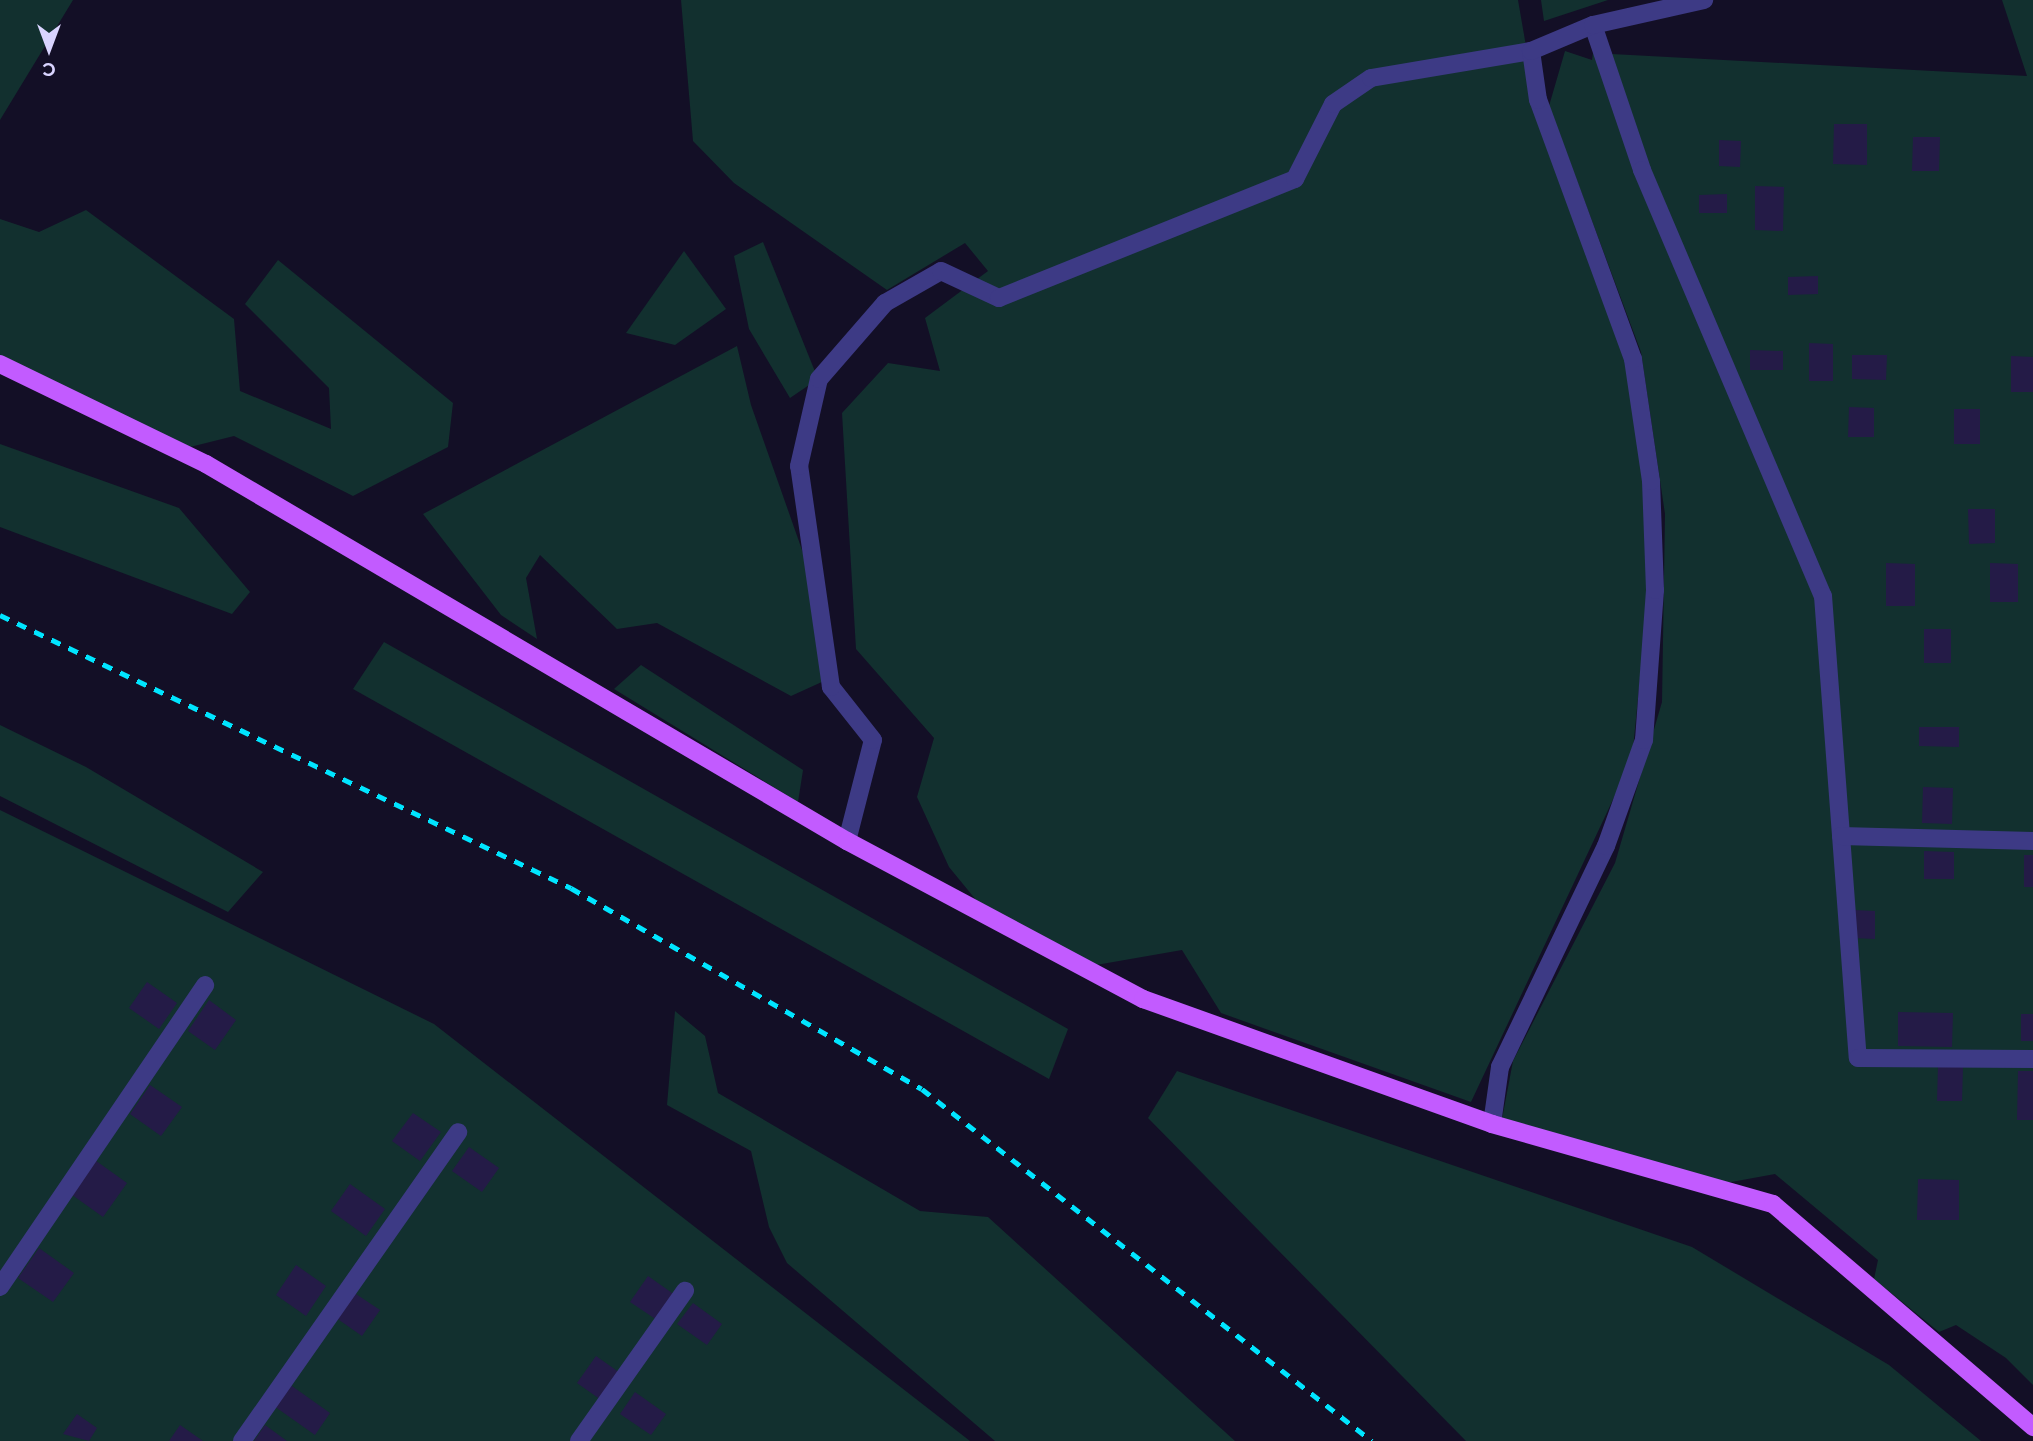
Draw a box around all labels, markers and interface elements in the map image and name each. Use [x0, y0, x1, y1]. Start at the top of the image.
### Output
north arrow [14, 14, 84, 84]
text: С [42, 59, 56, 81]

